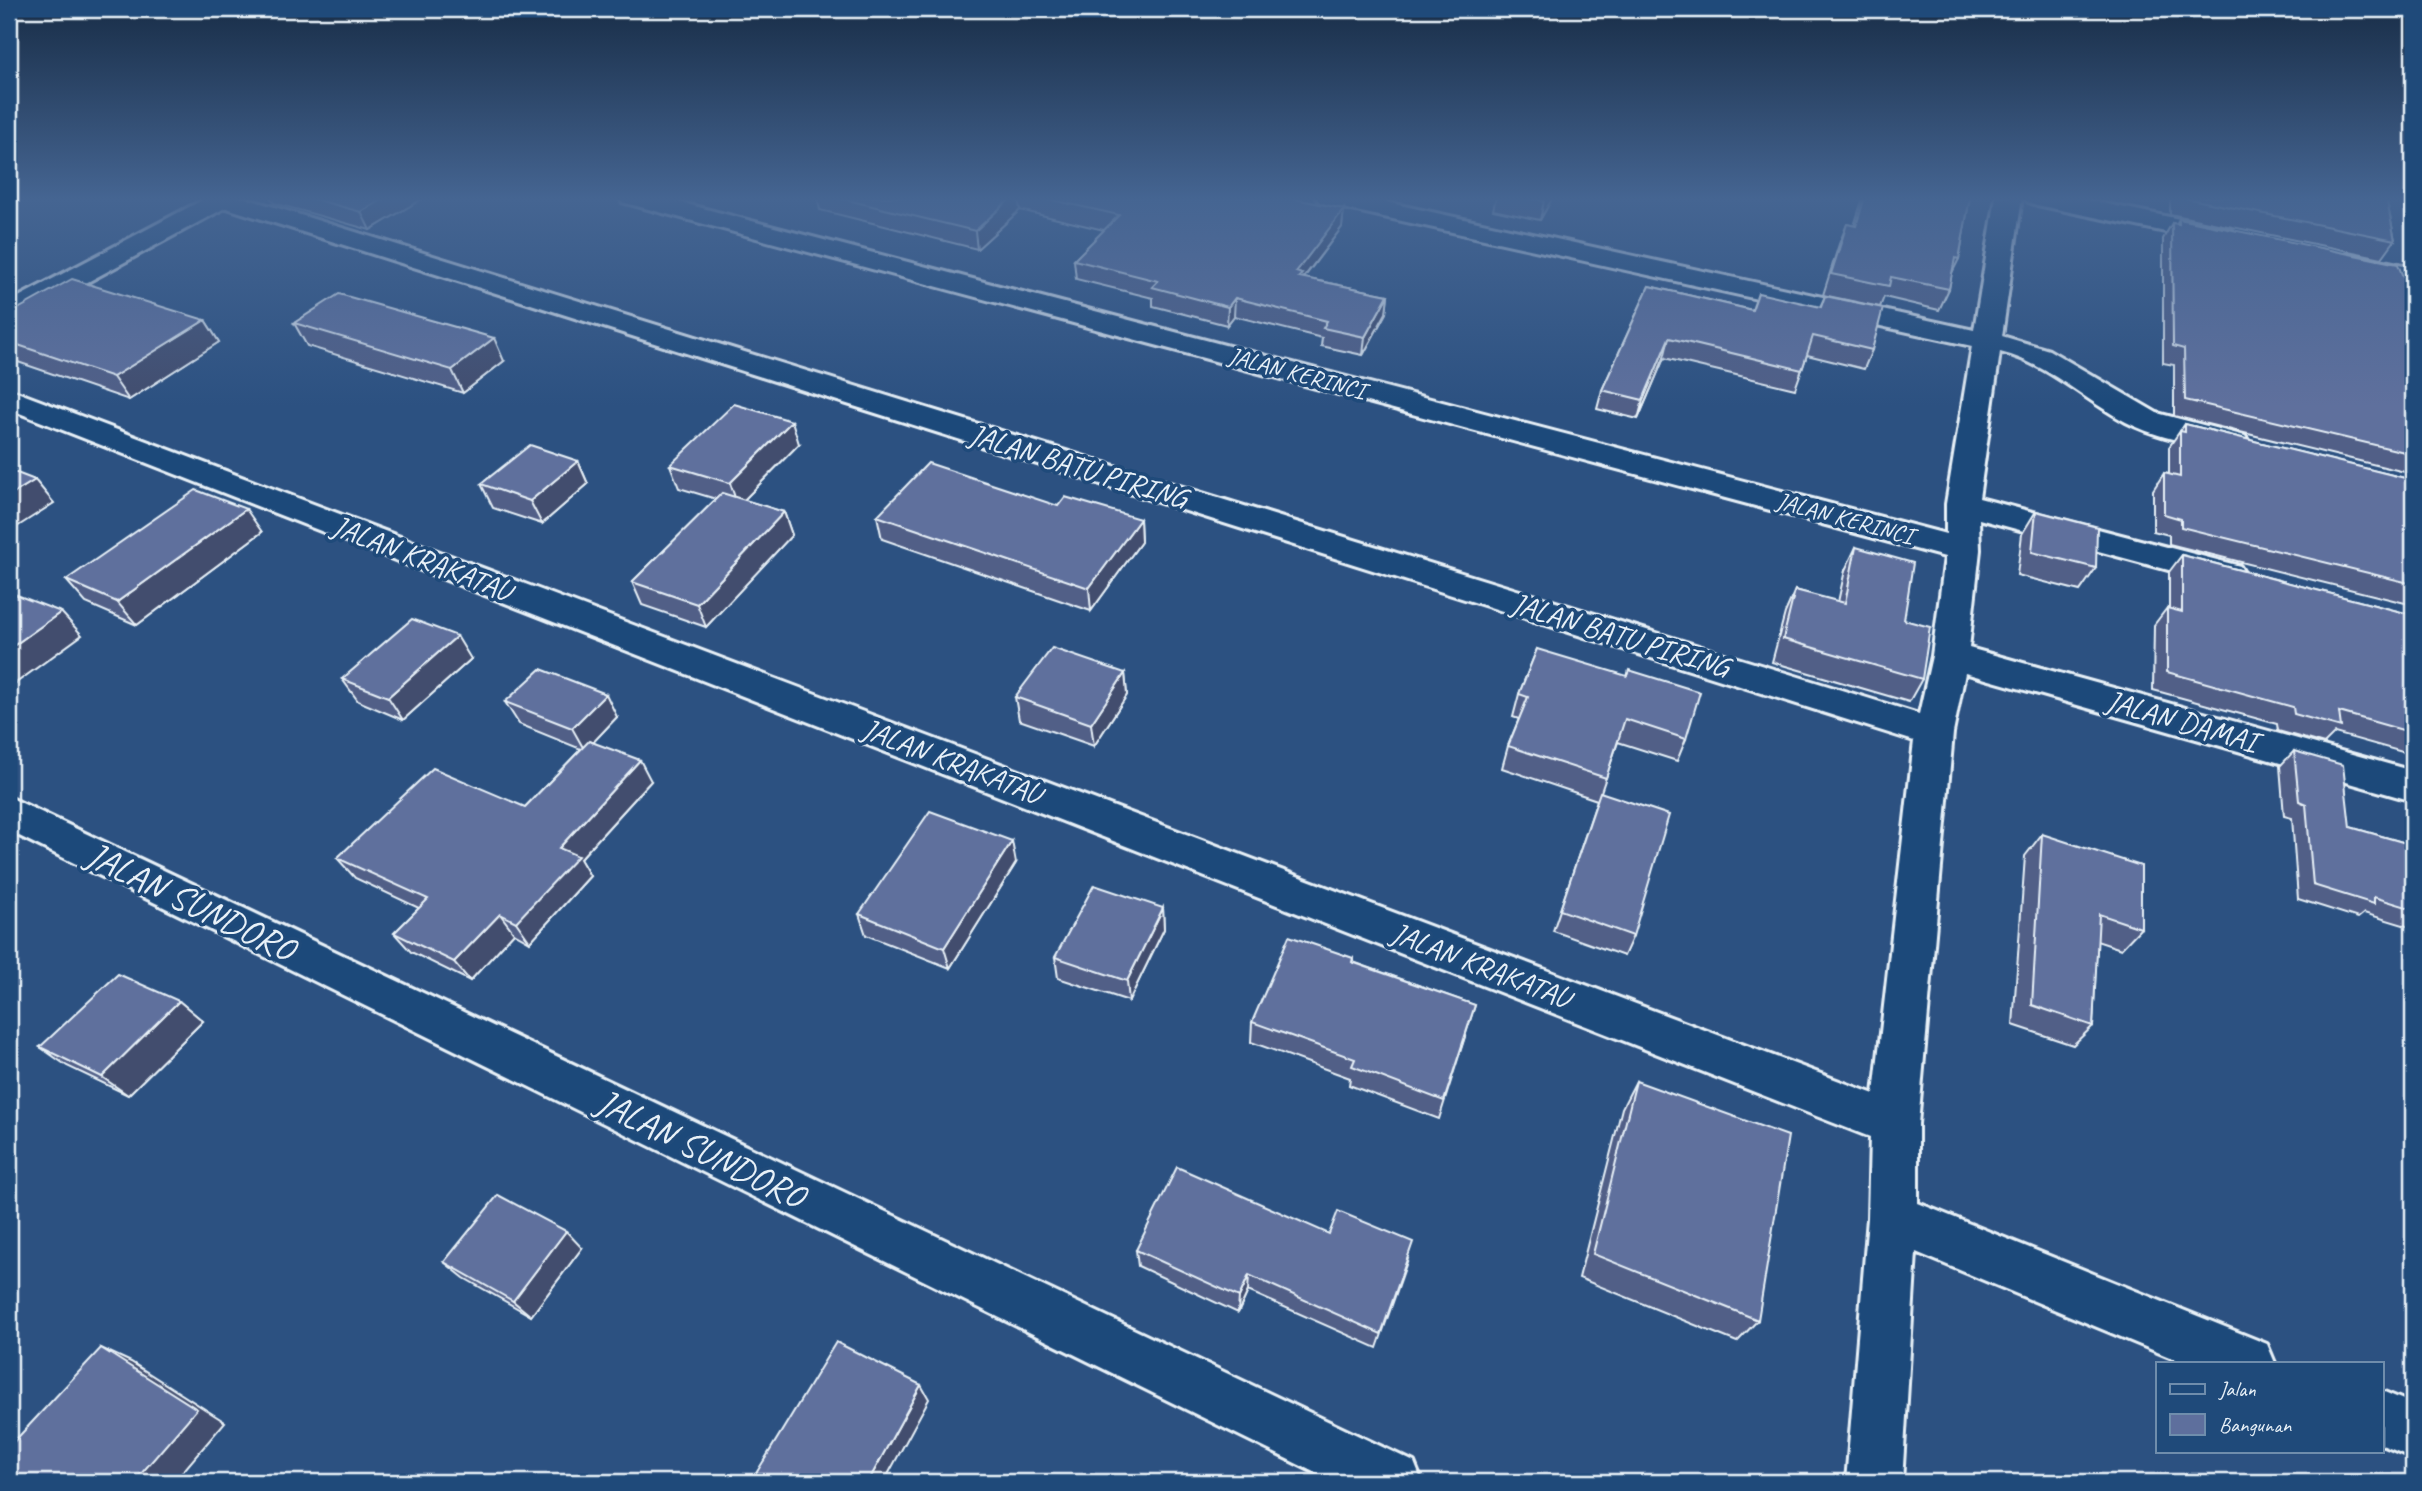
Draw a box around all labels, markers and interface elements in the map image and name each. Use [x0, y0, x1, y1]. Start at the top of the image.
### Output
street label: JALAN KERINCI [1224, 340, 1374, 407]
street label: JALAN BATU PIRING [963, 414, 1195, 518]
street label: JALAN KERINCI [1772, 485, 1922, 552]
street label: JALAN KRAKATAU [325, 506, 521, 611]
street label: JALAN BATU PIRING [1505, 583, 1737, 687]
street label: JALAN DAMAI [2100, 681, 2268, 762]
street label: JALAN KRAKATAU [855, 709, 1051, 814]
street label: JALAN SUNDORO [77, 830, 306, 974]
street label: JALAN KRAKATAU [1384, 913, 1580, 1018]
street label: JALAN SUNDORO [587, 1077, 816, 1221]
legend [2156, 1362, 2384, 1452]
text: Jalan [2218, 1376, 2256, 1402]
text: Bangunan [2219, 1412, 2292, 1438]

